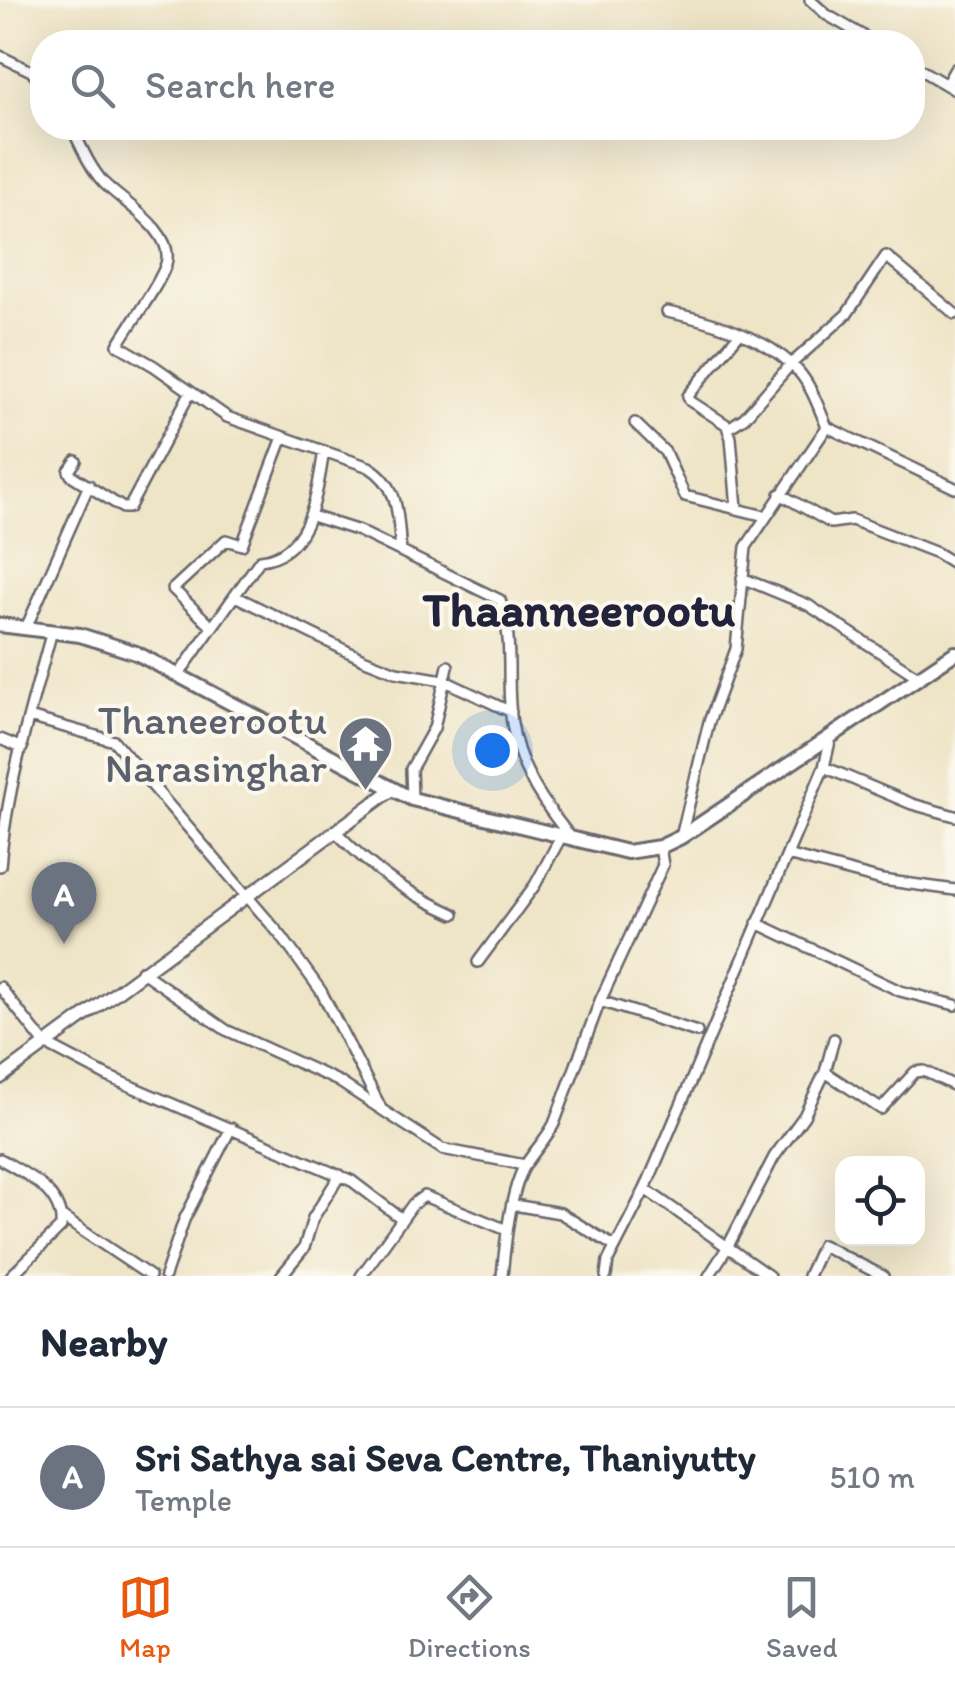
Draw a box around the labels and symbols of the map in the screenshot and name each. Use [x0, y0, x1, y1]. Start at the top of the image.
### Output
district label: Thaanneerootu [422, 580, 736, 638]
place label: Thaneerootu Narasinghar [98, 694, 327, 793]
temple icon: Thaneerootu Narasinghar [336, 713, 396, 792]
your location [467, 725, 518, 776]
pin: A [32, 862, 96, 944]

